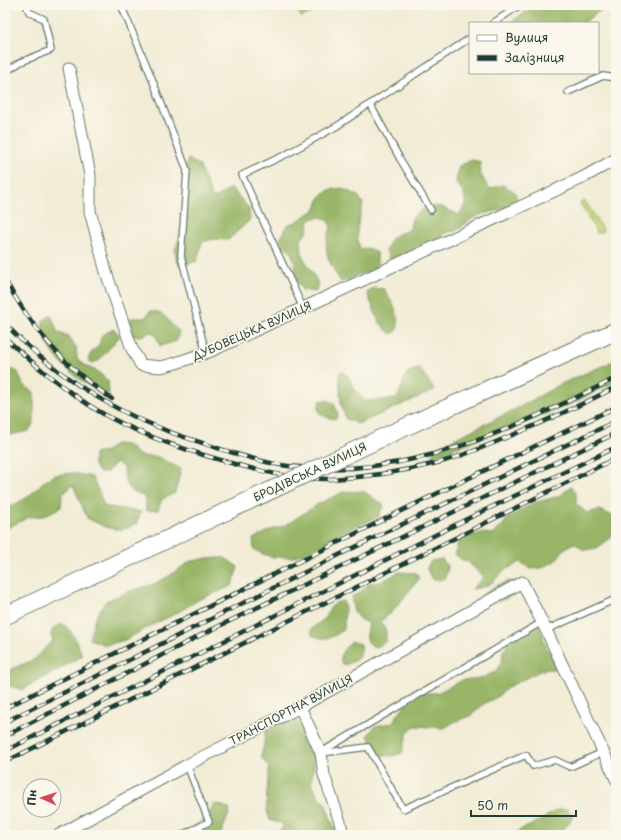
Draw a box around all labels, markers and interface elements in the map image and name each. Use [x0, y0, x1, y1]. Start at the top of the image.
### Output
legend [469, 22, 599, 74]
text: Вулиця [505, 28, 548, 46]
text: Залізниця [504, 48, 564, 66]
street label: ДУБОВЕЦЬКА ВУЛИЦЯ [189, 297, 314, 365]
street label: БРОДІВСЬКА ВУЛИЦЯ [250, 438, 369, 505]
street label: ТРАНСПОРТНА ВУЛИЦЯ [226, 670, 356, 749]
north arrow [22, 778, 62, 818]
text: Пн [23, 789, 40, 806]
scale bar [471, 792, 576, 818]
text: 50 m [477, 796, 508, 814]

